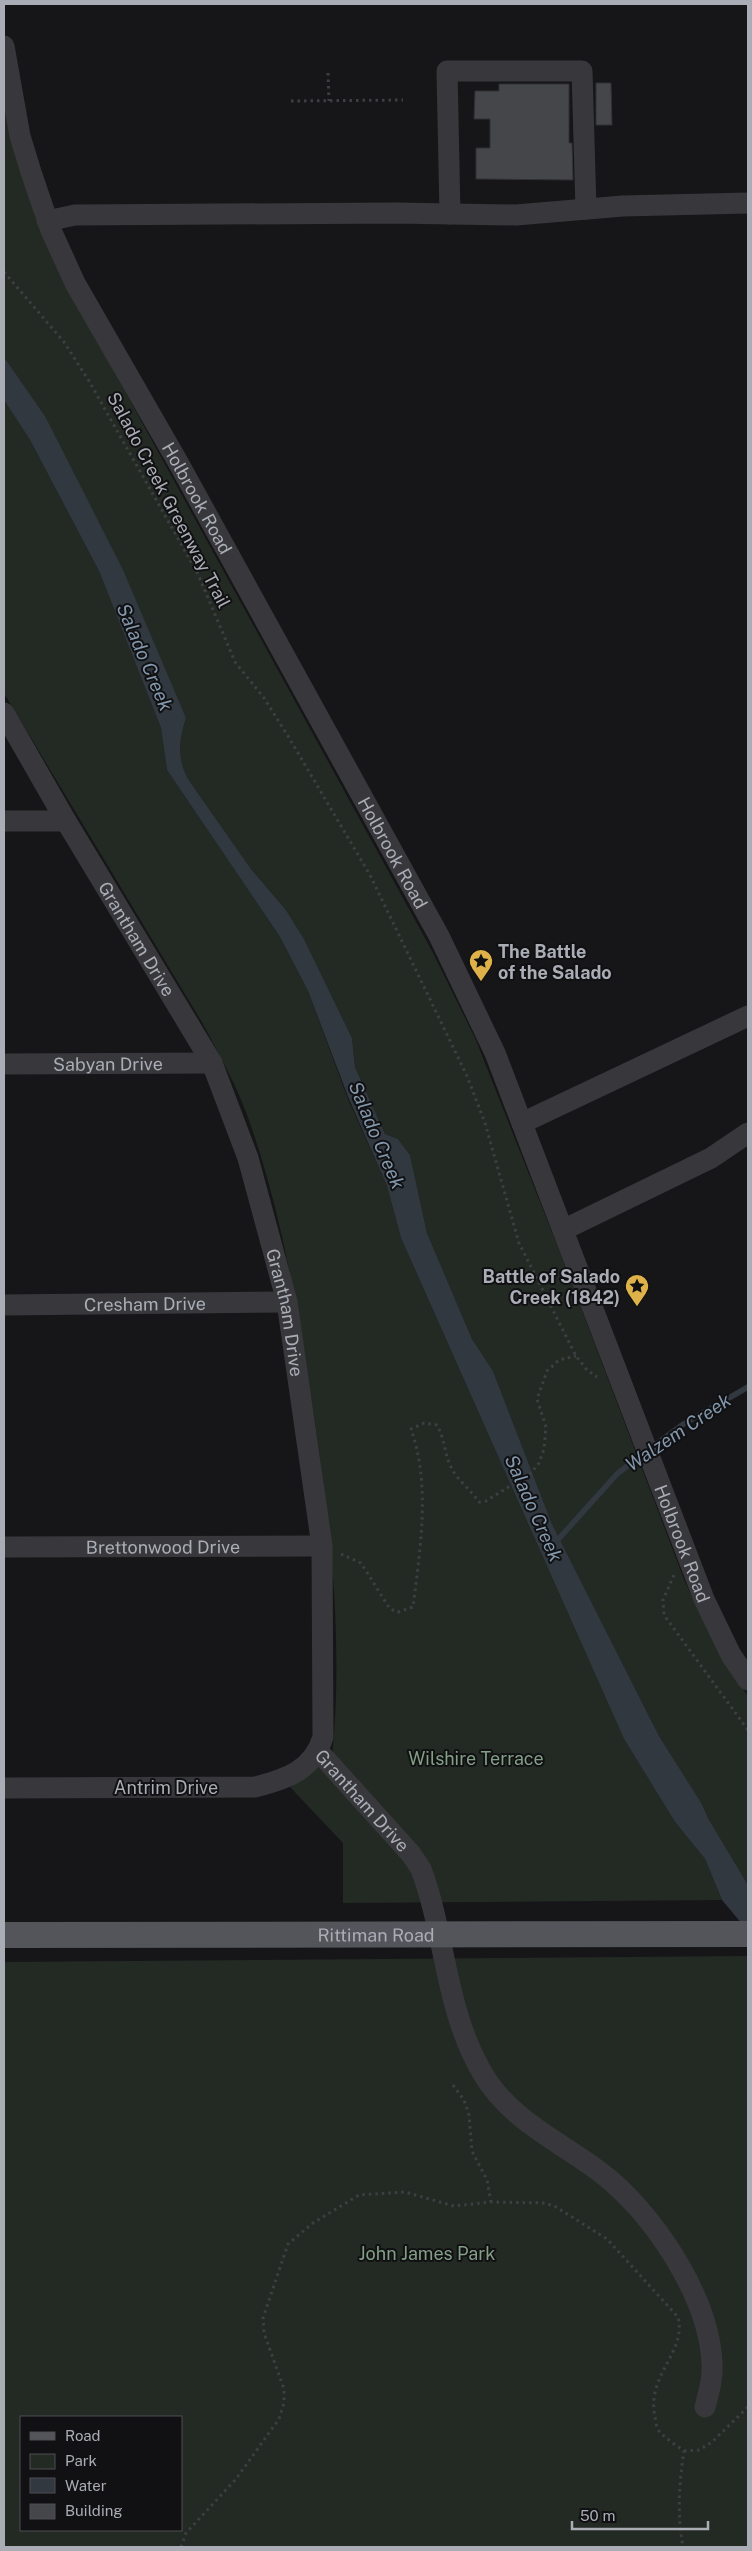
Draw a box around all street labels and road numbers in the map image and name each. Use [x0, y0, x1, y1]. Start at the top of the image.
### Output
street label: Salado Creek Greenway Trail [103, 389, 235, 611]
street label: Holbrook Road [158, 438, 237, 557]
street label: Holbrook Road [354, 793, 432, 912]
street label: Grantham Drive [94, 877, 180, 1000]
street label: Sabyan Drive [53, 1053, 163, 1074]
street label: Grantham Drive [262, 1246, 308, 1378]
street label: Cresham Drive [84, 1292, 206, 1315]
street label: Holbrook Road [651, 1482, 715, 1605]
street label: Brettonwood Drive [86, 1536, 240, 1557]
street label: Grantham Drive [311, 1745, 414, 1856]
street label: Antrim Drive [114, 1777, 218, 1798]
street label: Rittiman Road [317, 1924, 435, 1945]

